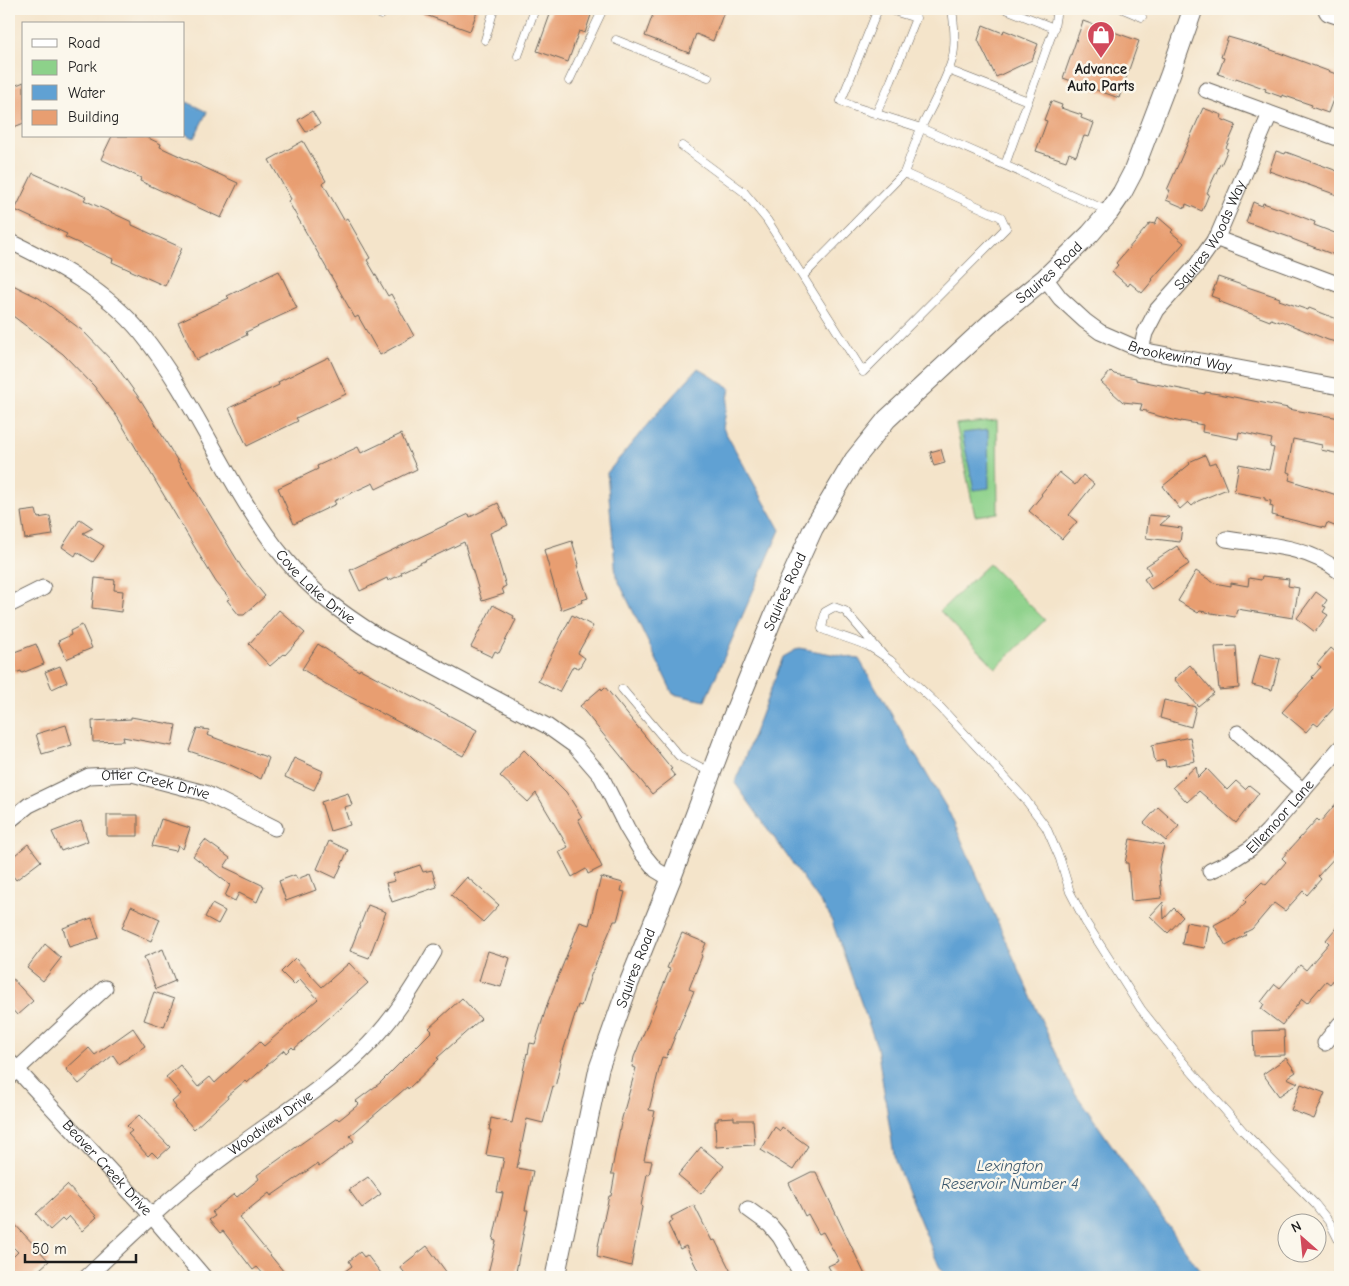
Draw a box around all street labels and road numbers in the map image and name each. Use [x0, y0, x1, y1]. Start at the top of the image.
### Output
street label: Squires Woods Way [1170, 177, 1249, 294]
street label: Squires Road [1012, 238, 1086, 307]
street label: Brookewind Way [1125, 336, 1234, 376]
street label: Cove Lake Drive [272, 546, 359, 628]
street label: Squires Road [760, 550, 810, 633]
street label: Otter Creek Drive [101, 765, 214, 803]
street label: Ellemoor Lane [1242, 775, 1318, 857]
street label: Squires Road [612, 926, 659, 1010]
street label: Woodview Drive [225, 1086, 317, 1159]
street label: Beaver Creek Drive [59, 1116, 156, 1219]

